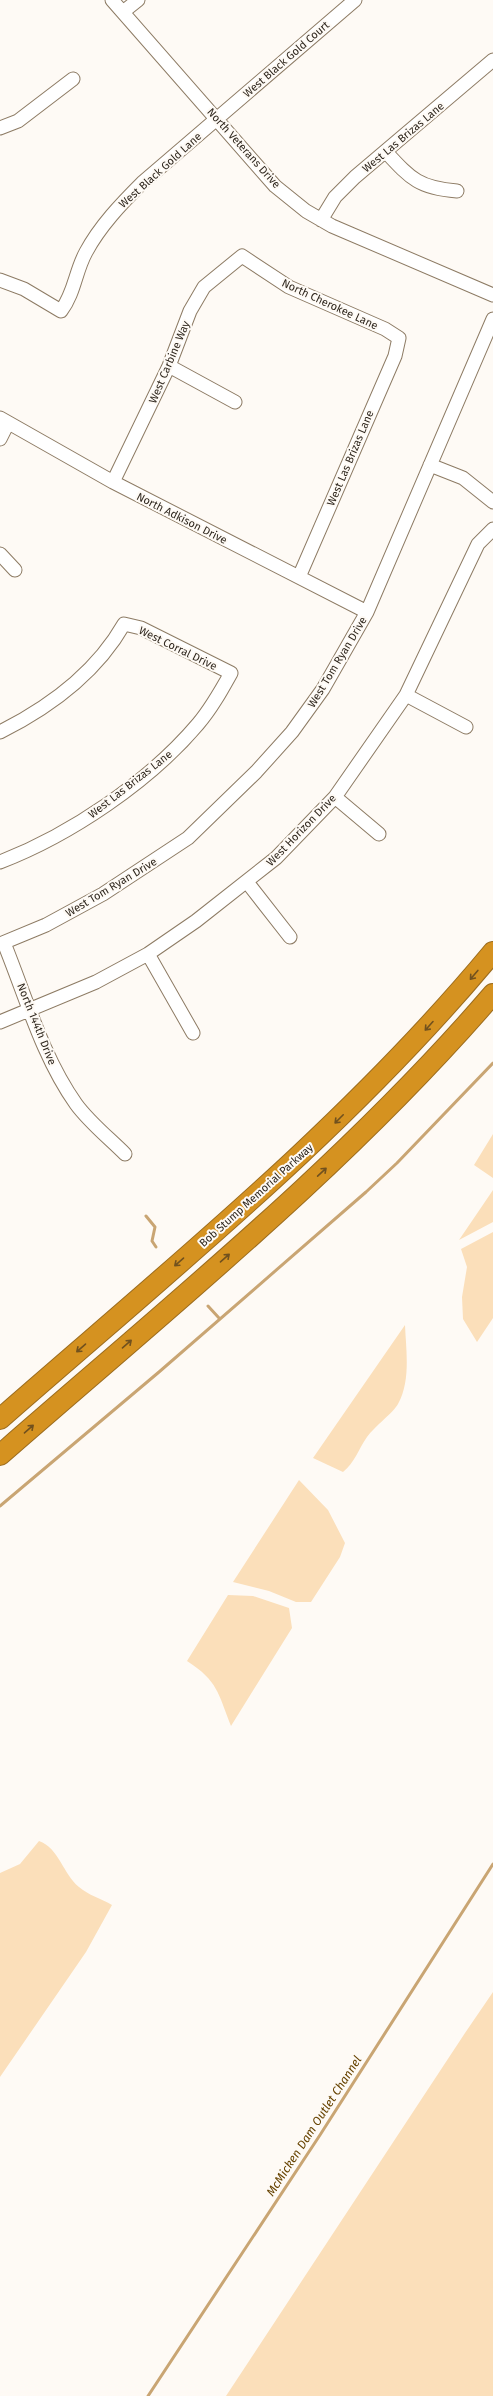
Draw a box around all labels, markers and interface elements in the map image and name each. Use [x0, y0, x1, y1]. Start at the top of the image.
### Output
street label: West Black Gold Court [241, 18, 332, 100]
street label: West Las Brizas Lane [360, 99, 447, 175]
street label: North Veterans Drive [204, 106, 283, 191]
street label: West Black Gold Lane [116, 130, 204, 211]
street label: North Cherokee Lane [280, 276, 380, 332]
street label: West Carbine Way [146, 319, 193, 405]
street label: West Las Brizas Lane [324, 408, 377, 508]
street label: North Adkison Drive [134, 490, 229, 547]
street label: West Tom Ryan Drive [305, 614, 370, 710]
street label: West Corral Drive [137, 624, 219, 673]
street label: West Las Brizas Lane [86, 748, 175, 821]
street label: West Horizon Drive [264, 792, 339, 869]
street label: West Tom Ryan Drive [63, 855, 159, 920]
one-way arrow [470, 969, 479, 980]
street label: North 144th Drive [14, 981, 59, 1067]
one-way arrow [424, 1021, 434, 1031]
one-way arrow [334, 1114, 344, 1124]
street label: Bob Stump Memorial Parkway [197, 1141, 316, 1250]
one-way arrow [317, 1168, 327, 1177]
one-way arrow [220, 1253, 230, 1263]
one-way arrow [174, 1258, 185, 1267]
one-way arrow [122, 1339, 132, 1348]
one-way arrow [76, 1343, 87, 1352]
one-way arrow [24, 1425, 35, 1434]
water label: McMicken Dam Outlet Channel [263, 2053, 365, 2199]

